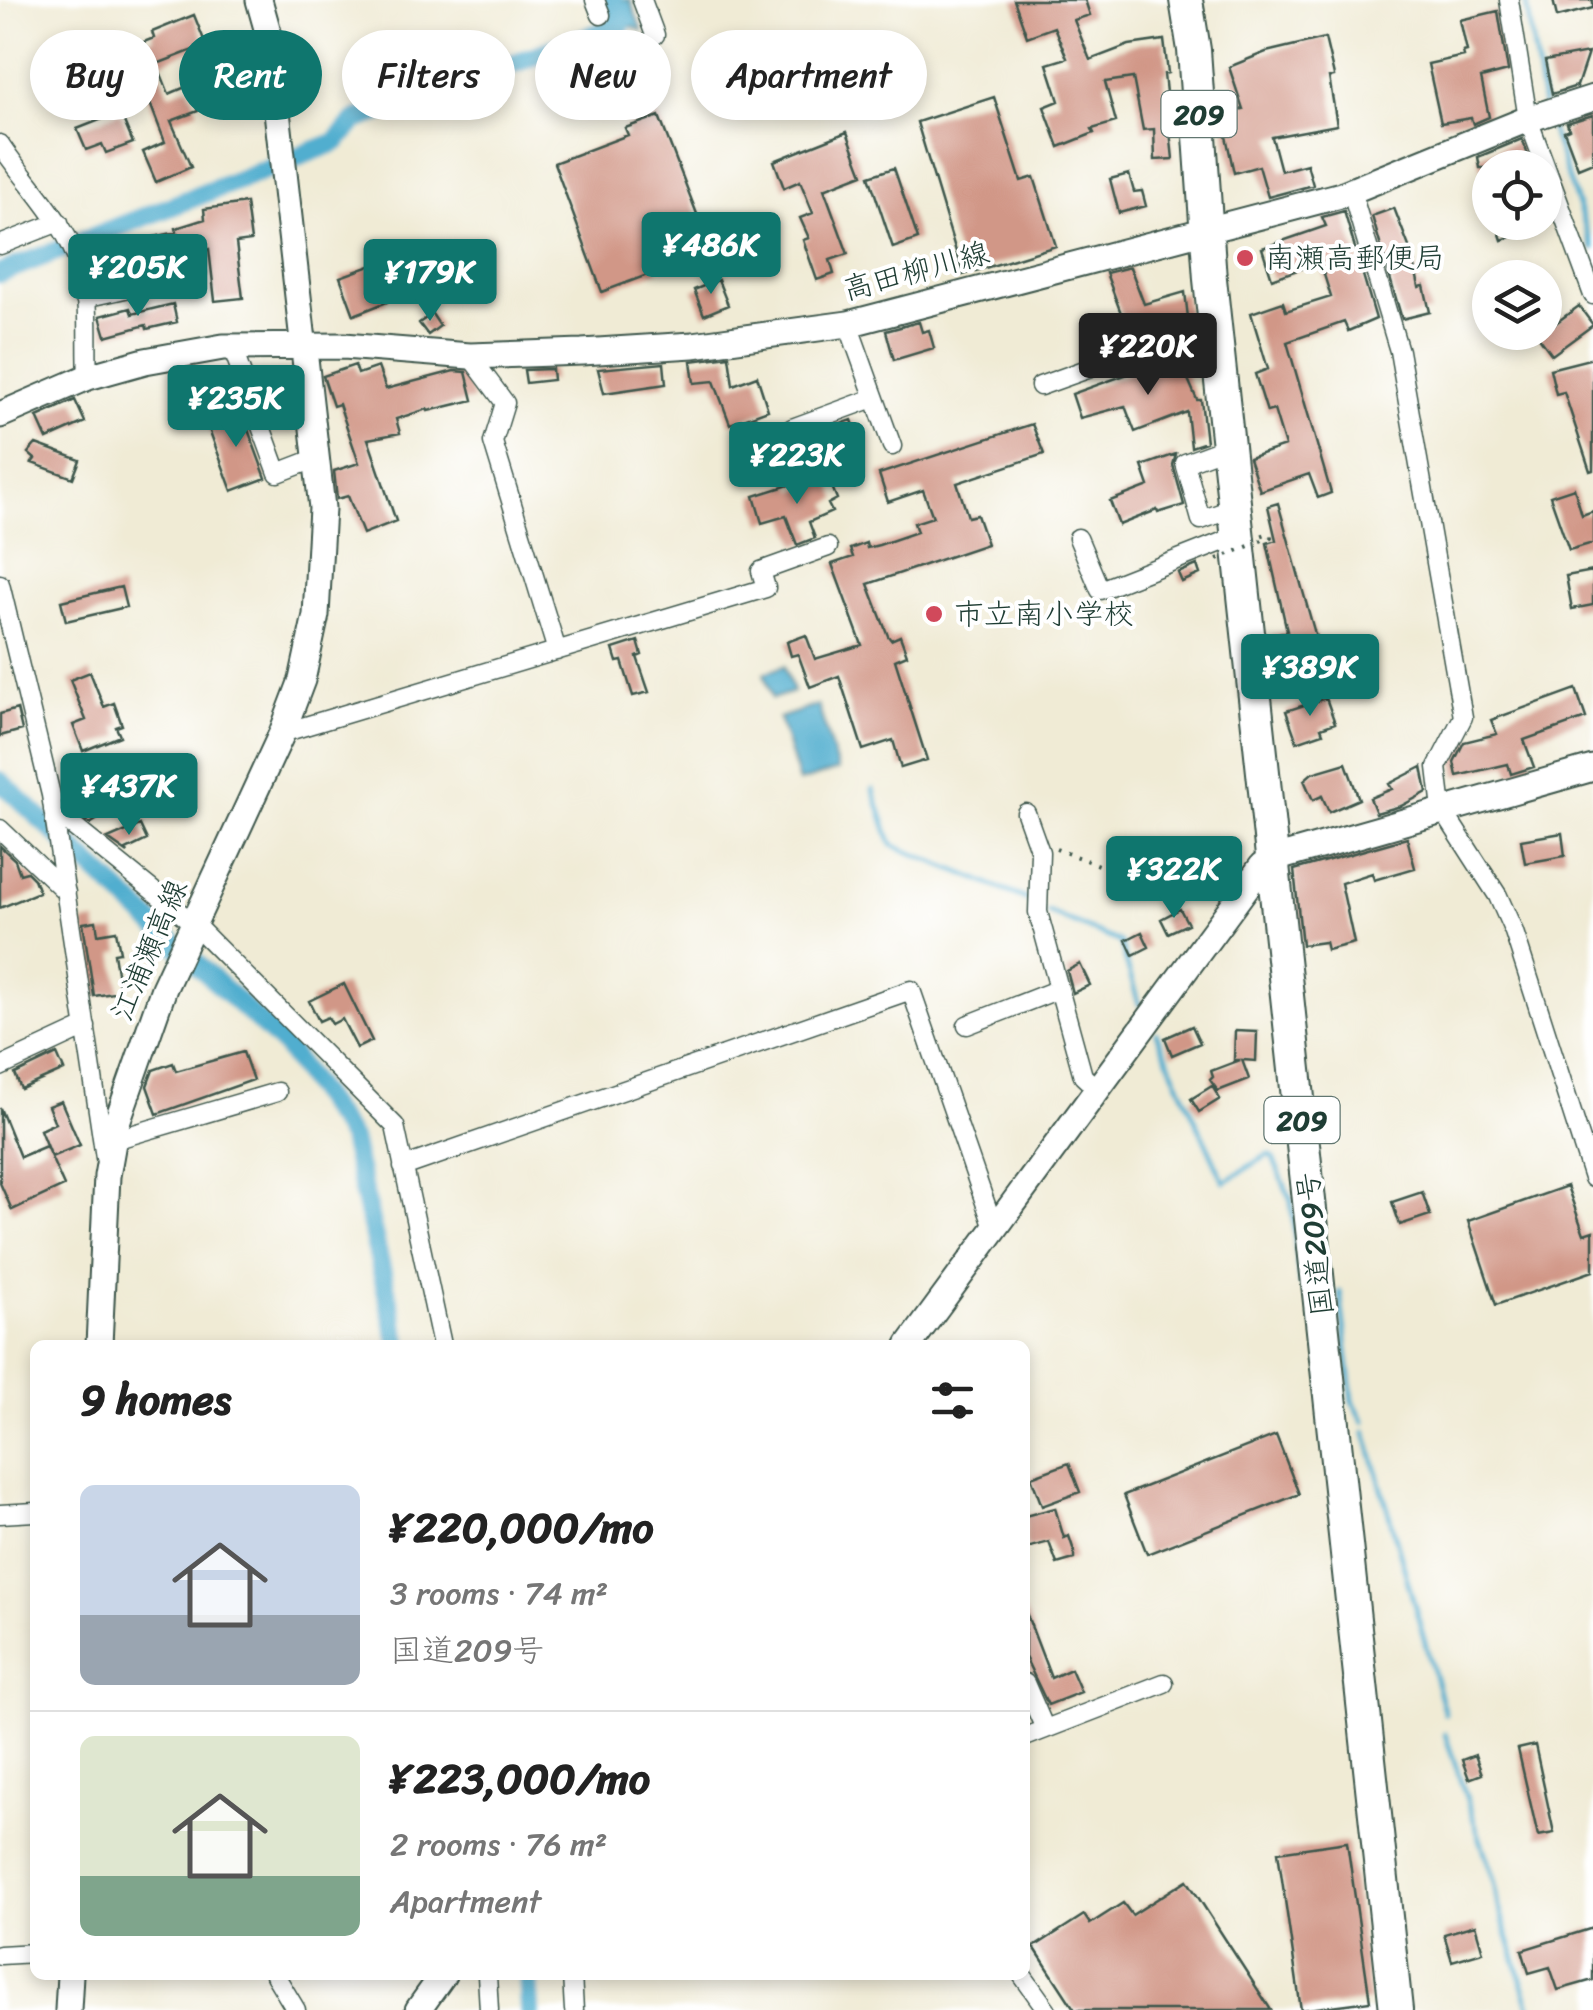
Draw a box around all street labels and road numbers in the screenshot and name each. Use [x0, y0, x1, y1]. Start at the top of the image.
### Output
road number: 209 [1162, 91, 1236, 137]
street label: 高田柳川線 [837, 226, 995, 316]
street label: 江浦瀬高線 [95, 870, 203, 1030]
road number: 209 [1264, 1097, 1340, 1143]
street label: 国道209号 [1281, 1169, 1349, 1319]

